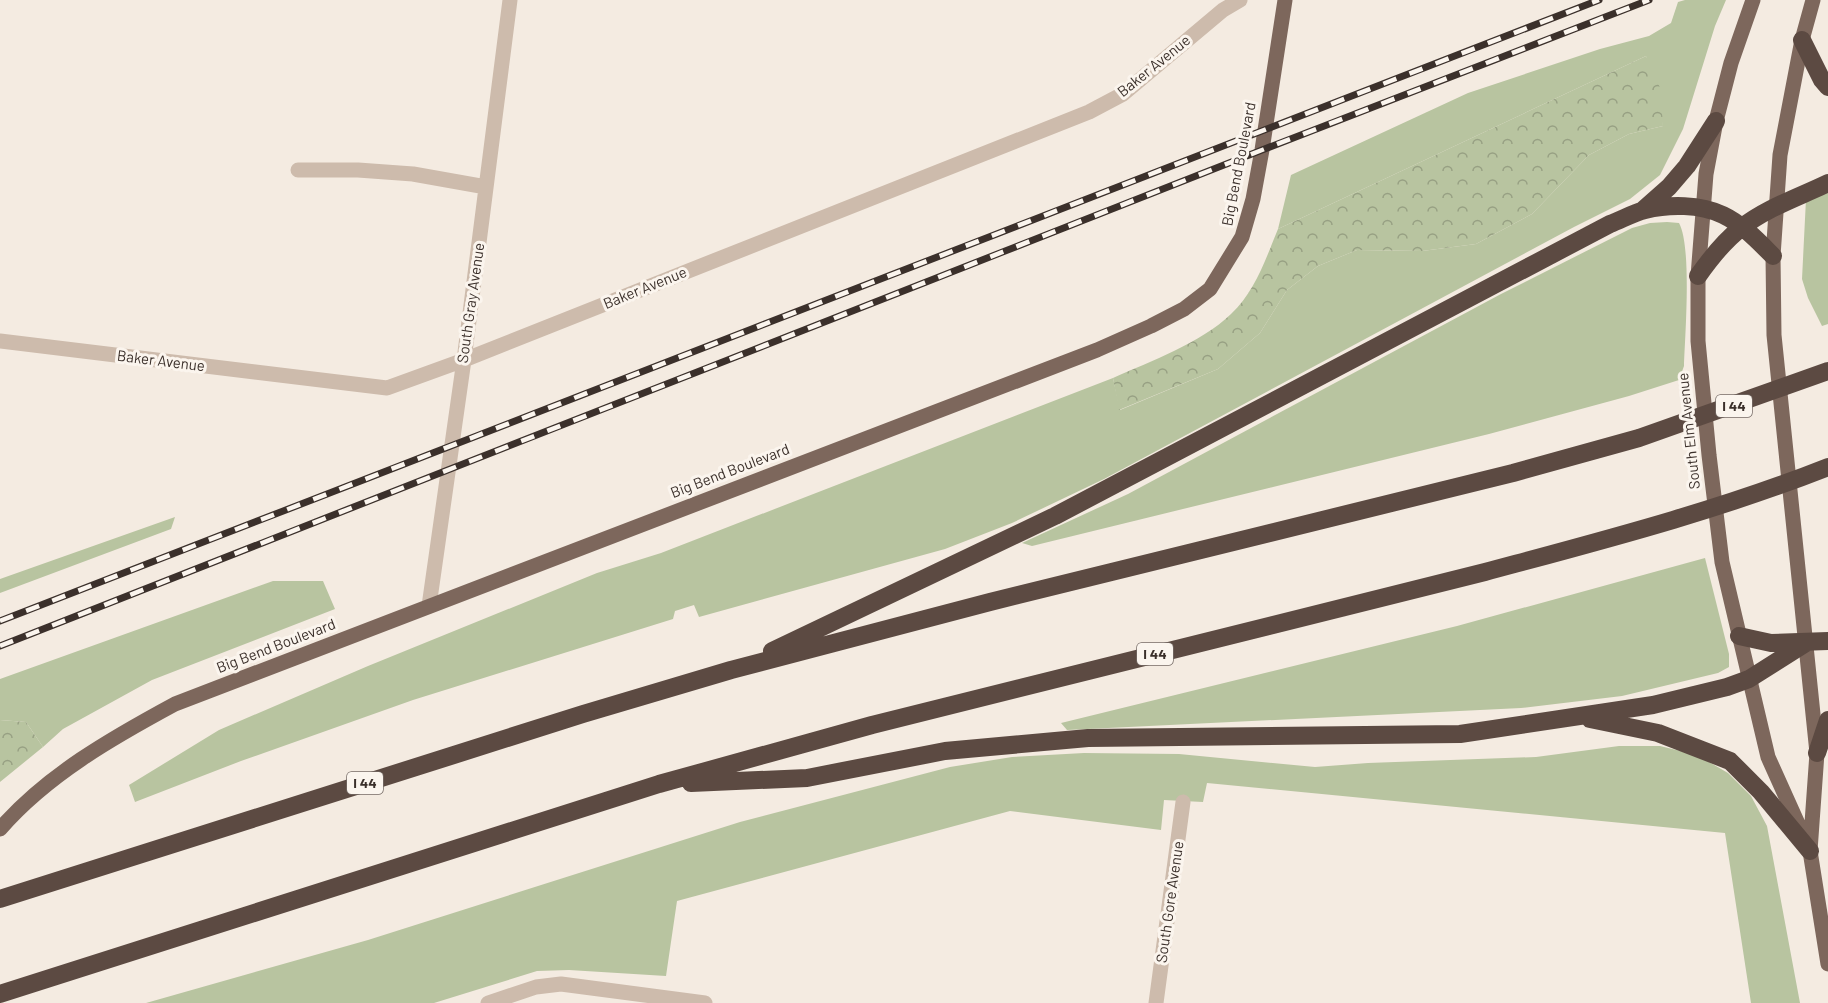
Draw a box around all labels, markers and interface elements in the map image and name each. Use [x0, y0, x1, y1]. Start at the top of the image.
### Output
street label: Baker Avenue [1113, 30, 1193, 100]
street label: Big Bend Boulevard [1217, 100, 1259, 227]
street label: South Gray Avenue [453, 242, 487, 364]
street label: Baker Avenue [600, 262, 689, 312]
street label: Baker Avenue [116, 346, 206, 374]
street label: South Elm Avenue [1673, 372, 1703, 490]
road number: I 44 [1716, 395, 1752, 417]
street label: Big Bend Boulevard [668, 439, 792, 501]
street label: Big Bend Boulevard [214, 614, 338, 676]
road number: I 44 [1137, 643, 1173, 665]
road number: I 44 [347, 772, 383, 794]
street label: South Gore Avenue [1152, 840, 1186, 964]

